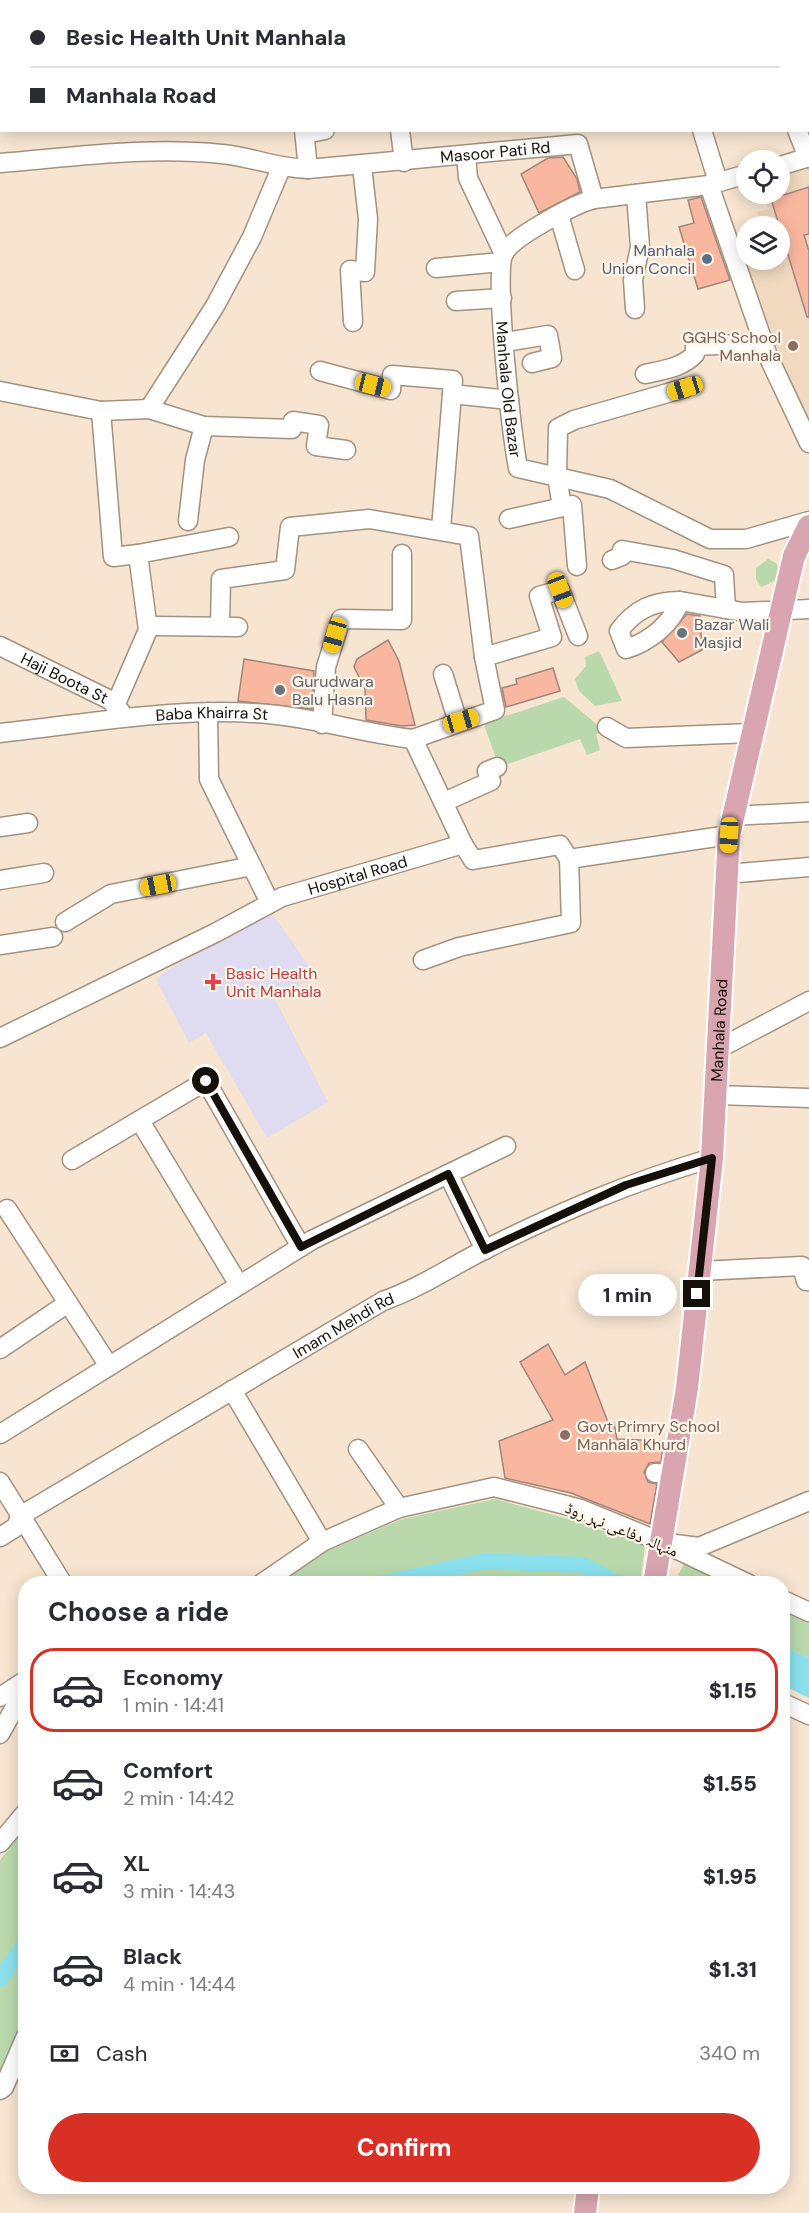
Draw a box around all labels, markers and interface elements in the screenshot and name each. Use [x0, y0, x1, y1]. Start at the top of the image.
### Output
text: Besic Health Unit Manhala [66, 23, 346, 52]
text: Manhala Road [66, 81, 216, 110]
street label: Masoor Pati Rd [439, 137, 551, 168]
map controls [736, 150, 790, 270]
button: locate [736, 150, 790, 204]
button: layers [736, 216, 790, 270]
place label: Manhala Union Concil [602, 240, 695, 279]
marker: Manhala Union Concil [700, 252, 714, 266]
street label: Manhala Old Bazar [491, 320, 526, 459]
place label: GGHS School Manhala [682, 327, 781, 366]
marker: GGHS School Manhala [786, 339, 800, 353]
car [353, 372, 393, 398]
car [665, 374, 705, 402]
car [545, 570, 575, 610]
place label: Bazar Wali Masjid [694, 614, 769, 653]
car [321, 615, 349, 655]
marker: Bazar Wali Masjid [675, 626, 689, 640]
street label: Haji Boota St [17, 648, 112, 708]
place label: Gurudwara Balu Hasna [292, 671, 374, 710]
marker: Gurudwara Balu Hasna [273, 683, 287, 697]
street label: Baba Khairra St [155, 702, 269, 726]
car [441, 707, 481, 735]
car [719, 817, 739, 853]
street label: Hospital Road [306, 851, 410, 900]
car [139, 873, 177, 897]
place label: Basic Health Unit Manhala [226, 963, 322, 1002]
marker: Basic Health Unit Manhala [204, 973, 222, 991]
street label: Manhala Road [706, 978, 732, 1082]
route start [192, 1067, 219, 1094]
callout: 1 min [577, 1273, 676, 1315]
route end [683, 1280, 710, 1307]
text: 1 min [603, 1282, 652, 1308]
street label: Imam Mehdi Rd [289, 1288, 397, 1363]
place label: Govt Primry School Manhala Khurd [577, 1416, 720, 1455]
marker: Govt Primry School Manhala Khurd [558, 1428, 572, 1442]
street label: منہالہ دفاعی نہر روڈ [562, 1497, 681, 1562]
text: Choose a ride [48, 1594, 229, 1629]
icon: car [51, 1663, 105, 1717]
text: Economy [123, 1663, 223, 1692]
text: $1.15 [709, 1676, 757, 1705]
text: 1 min · 14:41 [123, 1692, 224, 1718]
icon: car [51, 1756, 105, 1810]
text: Comfort [123, 1756, 213, 1785]
text: $1.55 [702, 1769, 757, 1798]
text: 2 min · 14:42 [123, 1785, 235, 1811]
icon: car [51, 1849, 105, 1903]
text: XL [123, 1849, 150, 1878]
text: $1.95 [703, 1862, 757, 1891]
text: 3 min · 14:43 [123, 1878, 235, 1904]
icon: car [51, 1942, 105, 1996]
text: Black [123, 1942, 182, 1971]
text: $1.31 [709, 1955, 757, 1984]
text: 4 min · 14:44 [123, 1971, 236, 1997]
icon: cash [48, 2037, 81, 2070]
text: Cash [96, 2039, 147, 2068]
text: 340 m [699, 2040, 760, 2066]
button: Confirm [48, 2113, 760, 2182]

